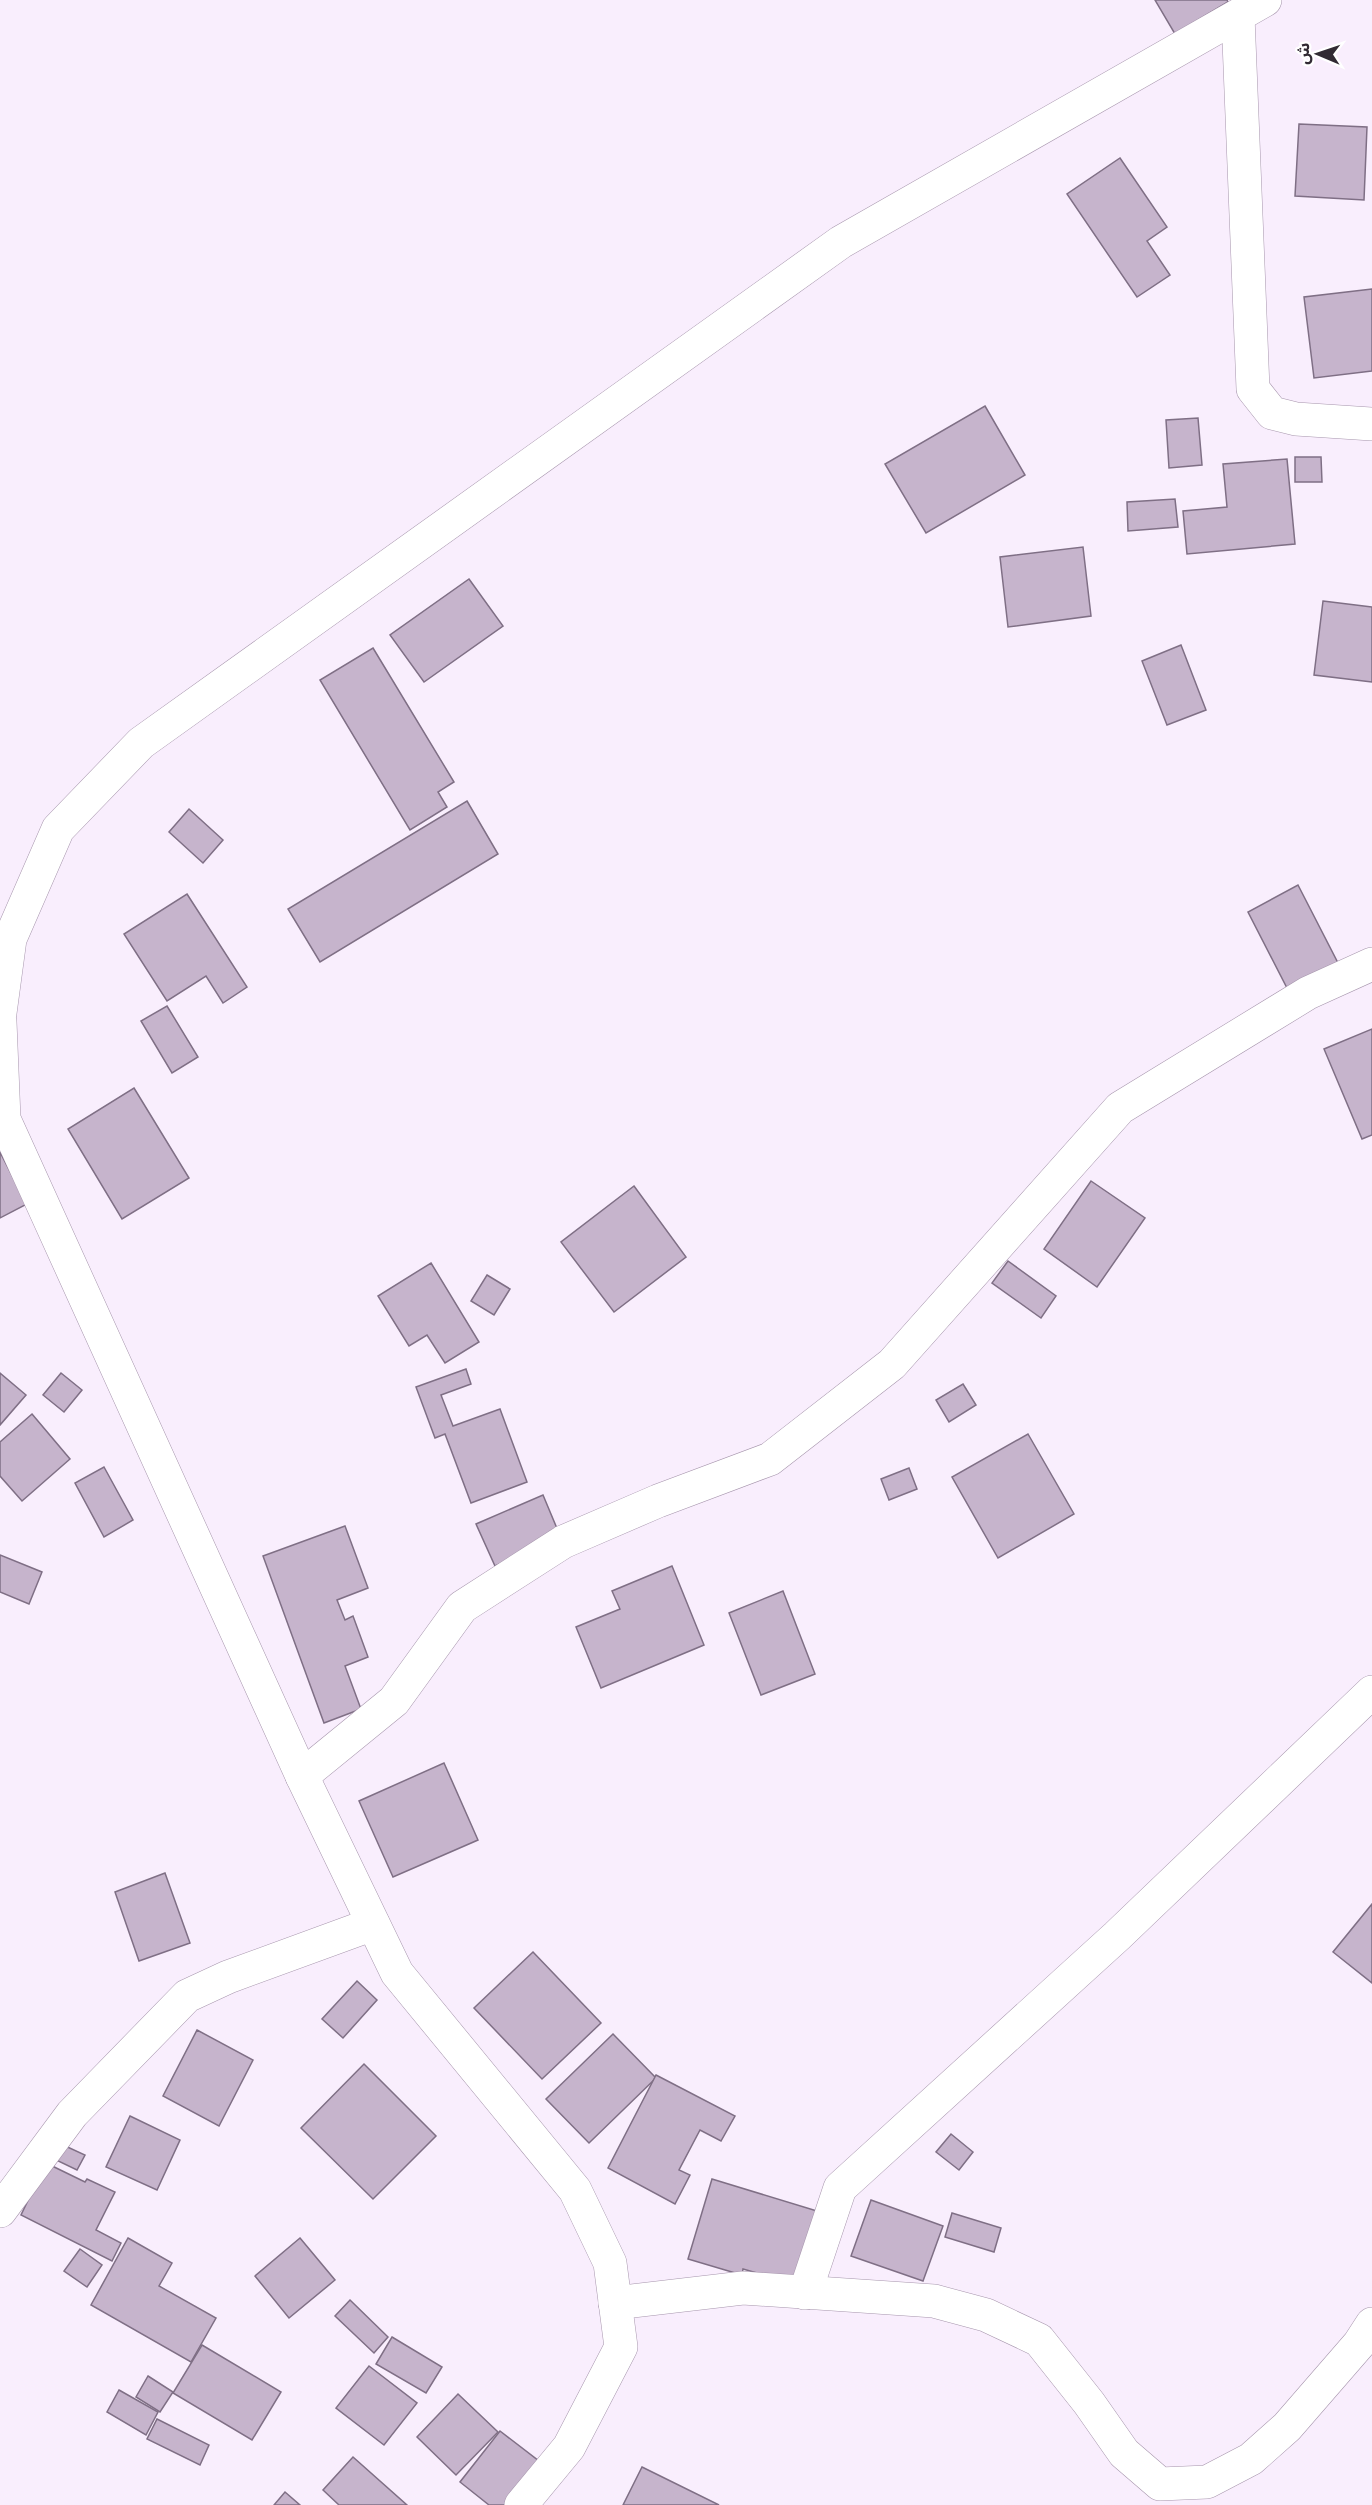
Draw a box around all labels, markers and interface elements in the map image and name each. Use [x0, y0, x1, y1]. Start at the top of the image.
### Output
north arrow [1288, 24, 1348, 84]
text: ش [1294, 42, 1313, 65]

